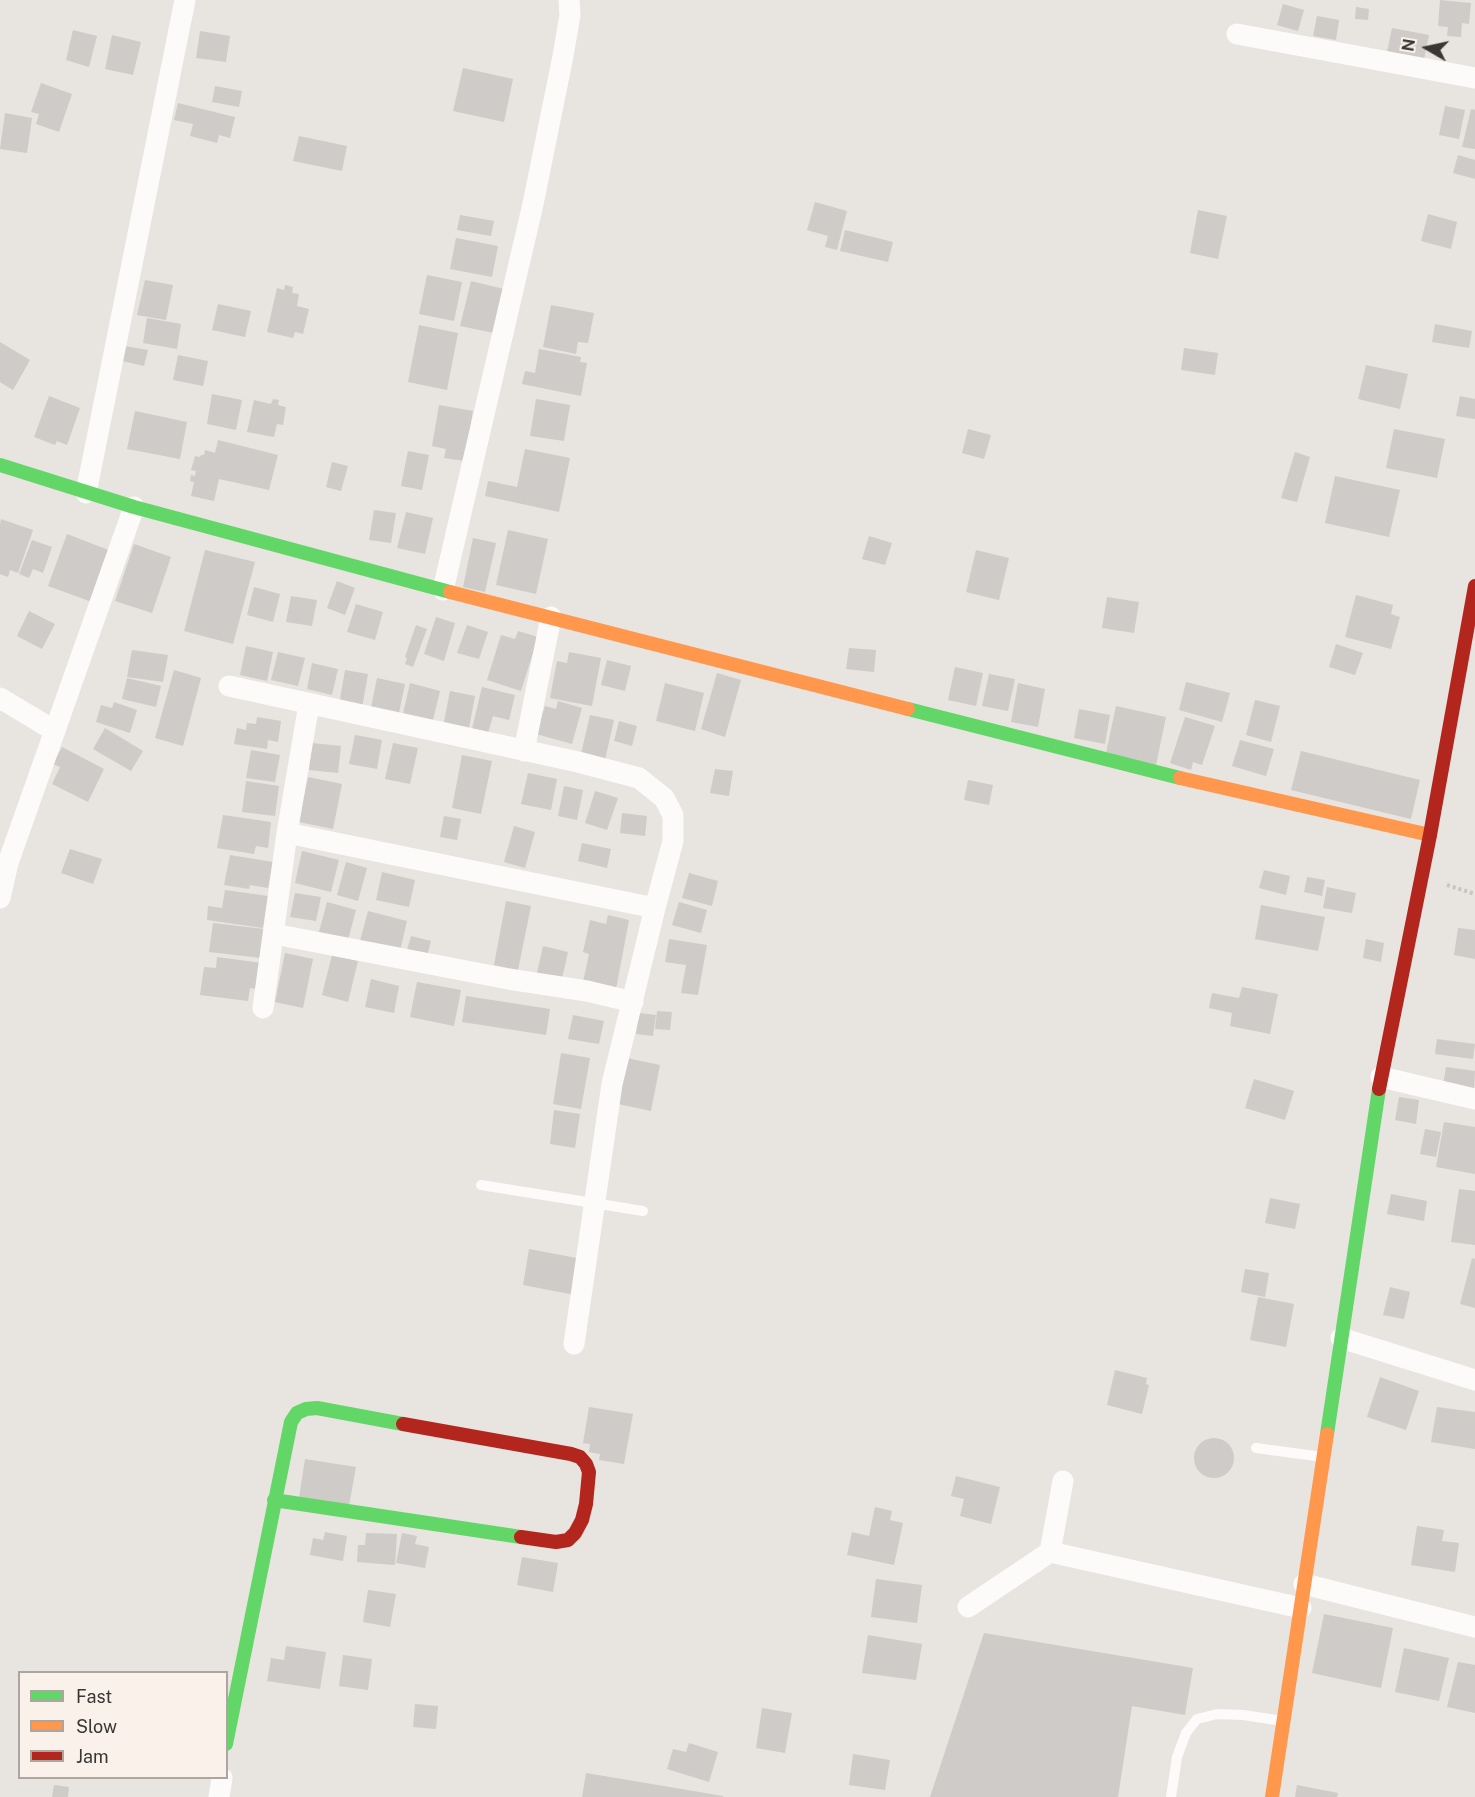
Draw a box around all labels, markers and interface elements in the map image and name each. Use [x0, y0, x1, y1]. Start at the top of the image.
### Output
north arrow [1397, 18, 1457, 78]
text: N [1398, 37, 1419, 53]
legend [18, 1671, 228, 1779]
text: Fast [76, 1686, 112, 1707]
text: Slow [76, 1716, 117, 1737]
text: Jam [76, 1746, 109, 1767]

